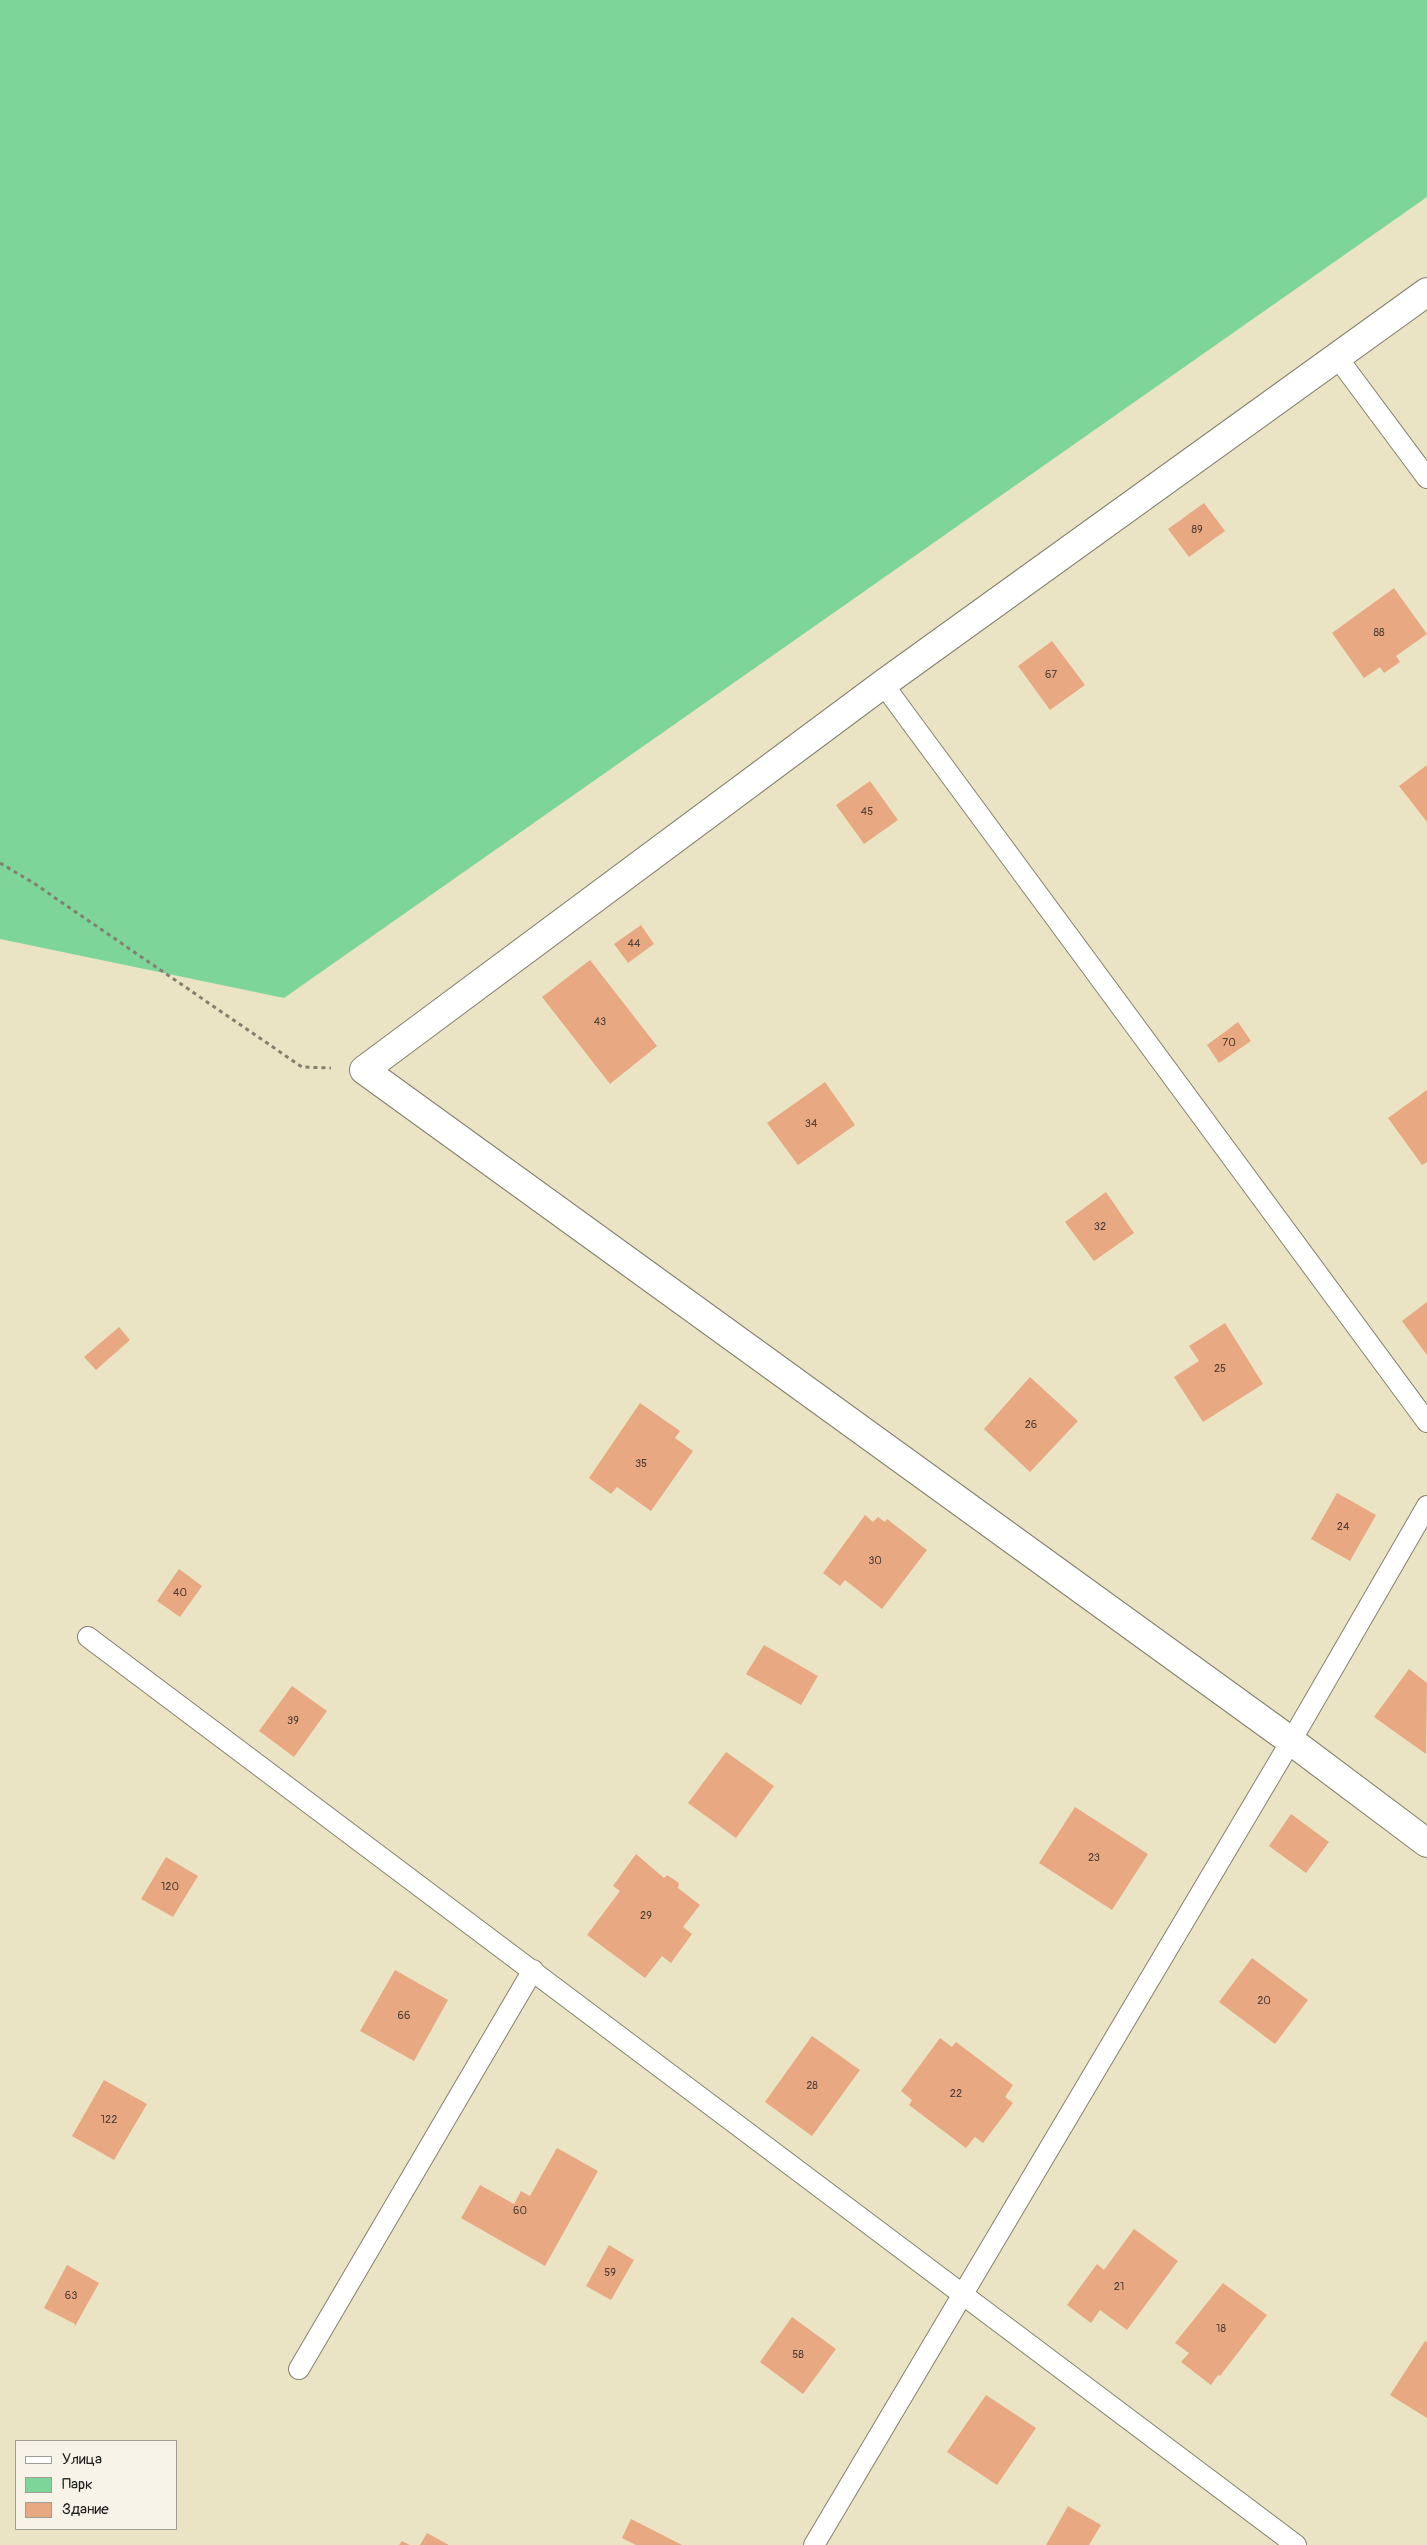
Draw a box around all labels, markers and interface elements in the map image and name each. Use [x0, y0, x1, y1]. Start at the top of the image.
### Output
house number: 89 [1191, 523, 1203, 537]
house number: 88 [1373, 626, 1385, 640]
house number: 67 [1045, 668, 1057, 682]
house number: 45 [861, 805, 873, 819]
house number: 44 [628, 937, 640, 951]
house number: 43 [594, 1015, 606, 1029]
house number: 70 [1222, 1036, 1236, 1050]
house number: 34 [805, 1117, 817, 1131]
house number: 32 [1094, 1220, 1106, 1234]
house number: 25 [1214, 1362, 1226, 1376]
house number: 26 [1025, 1418, 1037, 1432]
house number: 35 [635, 1457, 647, 1471]
house number: 24 [1337, 1520, 1349, 1534]
house number: 30 [868, 1554, 882, 1568]
house number: 40 [173, 1586, 187, 1600]
house number: 39 [287, 1714, 299, 1728]
house number: 23 [1088, 1851, 1100, 1865]
house number: 120 [161, 1880, 179, 1894]
house number: 29 [640, 1909, 652, 1923]
house number: 20 [1257, 1994, 1271, 2008]
house number: 66 [398, 2009, 410, 2023]
house number: 28 [806, 2079, 818, 2093]
house number: 22 [950, 2087, 962, 2101]
house number: 122 [101, 2113, 117, 2127]
house number: 60 [513, 2204, 527, 2218]
house number: 59 [604, 2266, 616, 2280]
house number: 21 [1114, 2280, 1124, 2294]
house number: 63 [65, 2289, 77, 2303]
house number: 18 [1216, 2322, 1226, 2336]
house number: 58 [792, 2348, 804, 2362]
legend [15, 2440, 178, 2530]
text: Улица [62, 2450, 102, 2469]
text: Парк [62, 2475, 93, 2494]
text: Здание [62, 2500, 109, 2519]

